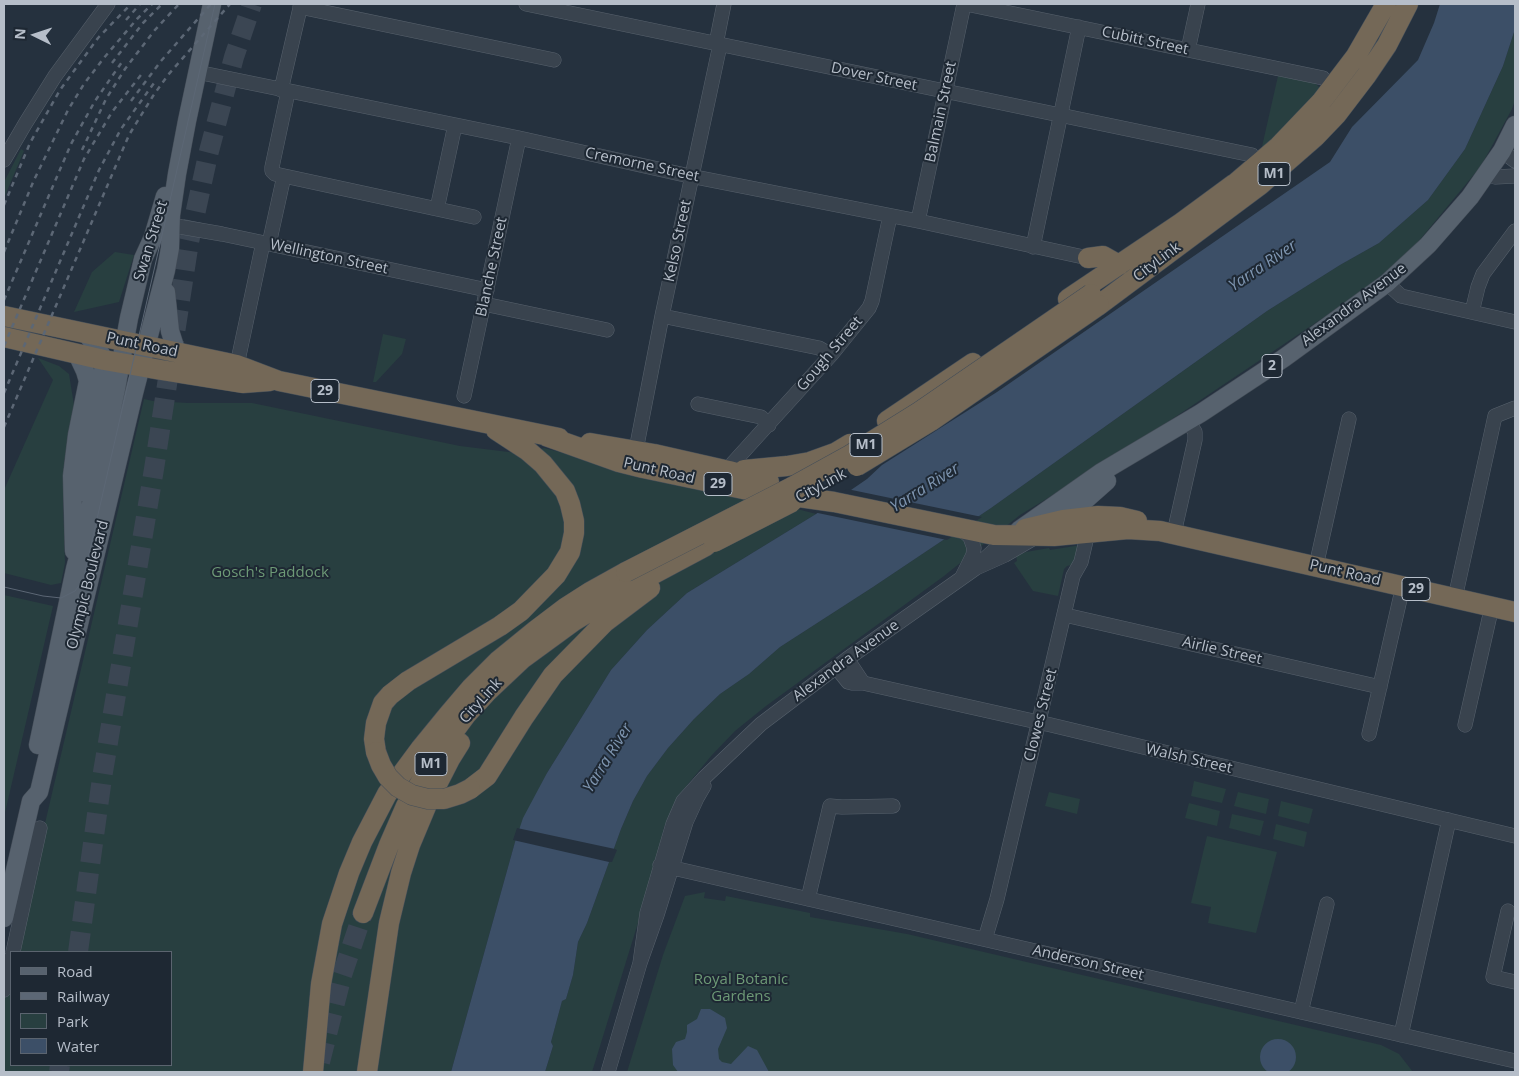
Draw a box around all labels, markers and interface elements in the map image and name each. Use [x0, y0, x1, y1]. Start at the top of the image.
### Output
north arrow [10, 10, 60, 60]
street label: Cubitt Street [1100, 23, 1190, 59]
text: N [10, 28, 29, 40]
street label: Dover Street [829, 59, 919, 95]
street label: Balmain Street [922, 60, 960, 164]
street label: Cremorne Street [583, 144, 701, 186]
road number: M1 [1258, 162, 1290, 185]
street label: Kelso Street [661, 198, 695, 284]
street label: Swan Street [130, 199, 172, 283]
street label: Blanche Street [473, 215, 511, 319]
street label: Wellington Street [268, 236, 390, 278]
water label: Yarra River [1225, 236, 1301, 296]
street label: CityLink [1130, 238, 1184, 286]
street label: Alexandra Avenue [1298, 260, 1410, 350]
street label: Gough Street [793, 313, 867, 395]
street label: Punt Road [105, 329, 179, 361]
road number: 2 [1262, 354, 1282, 378]
road number: 29 [311, 380, 339, 402]
road number: M1 [850, 434, 882, 456]
street label: Punt Road [622, 454, 696, 488]
water label: Yarra River [887, 459, 963, 517]
street label: CityLink [793, 465, 849, 507]
road number: 29 [704, 472, 732, 496]
street label: Olympic Boulevard [63, 519, 113, 651]
street label: Punt Road [1308, 556, 1382, 590]
park label: Gosch's Paddock [211, 564, 329, 582]
road number: 29 [1402, 578, 1430, 600]
street label: Alexandra Avenue [789, 616, 903, 706]
street label: Airlie Street [1180, 633, 1264, 669]
street label: Clowes Street [1021, 667, 1061, 763]
street label: CityLink [456, 675, 506, 727]
water label: Yarra River [579, 720, 637, 796]
street label: Walsh Street [1144, 740, 1234, 778]
road number: M1 [415, 752, 447, 776]
street label: Anderson Street [1031, 941, 1145, 985]
legend [10, 951, 172, 1066]
text: Road [57, 961, 93, 981]
park label: Royal Botanic Gardens [694, 971, 788, 1006]
text: Railway [57, 986, 110, 1006]
text: Park [57, 1011, 88, 1031]
text: Water [57, 1036, 99, 1056]

